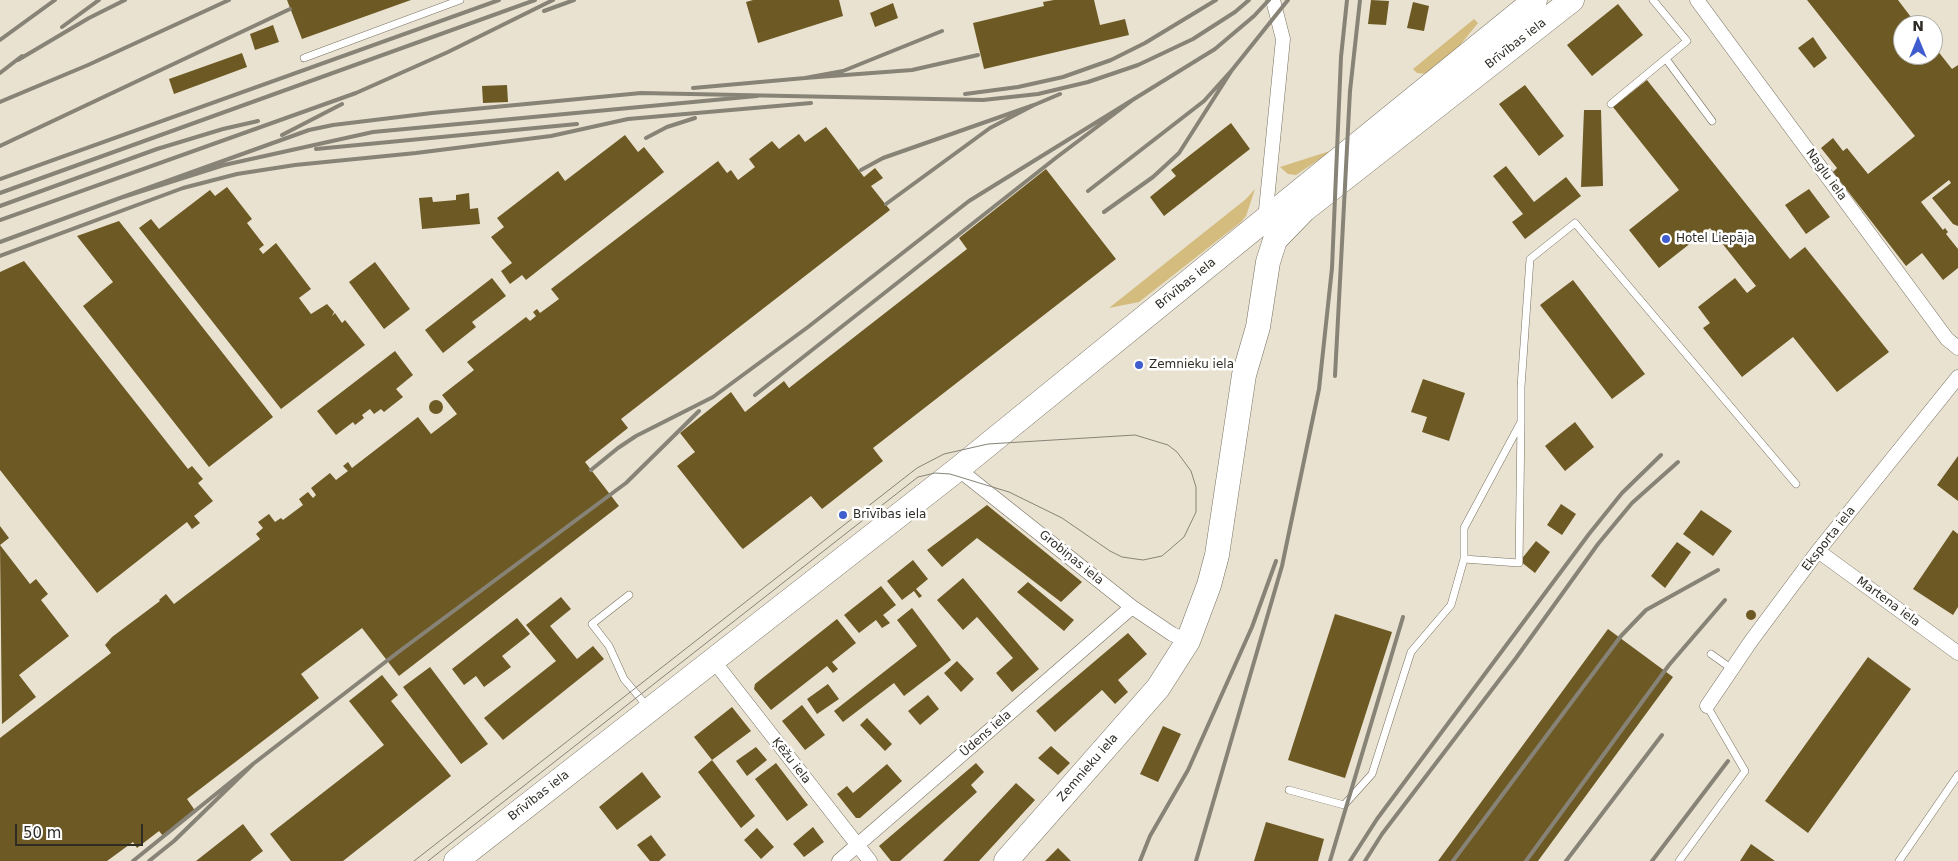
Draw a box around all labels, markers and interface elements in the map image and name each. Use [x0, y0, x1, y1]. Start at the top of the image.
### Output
north arrow [1893, 15, 1943, 65]
street label: Brīvības iela [1483, 16, 1549, 72]
text: N [1912, 18, 1924, 34]
street label: Naglu iela [1803, 146, 1849, 204]
place label: Hotel Liepāja [1676, 232, 1755, 246]
marker: Hotel Liepāja [1660, 233, 1672, 245]
street label: Brīvības iela [1153, 255, 1219, 313]
place label: Zemnieku iela [1149, 358, 1234, 372]
marker: Zemnieku iela [1133, 359, 1145, 371]
street label: Eksporta iela [1799, 504, 1859, 574]
place label: Brīvības iela [853, 508, 926, 522]
marker: Brīvības iela [837, 509, 849, 521]
street label: Grobiņas iela [1036, 528, 1106, 588]
street label: Martena iela [1853, 574, 1923, 630]
street label: Ūdens iela [958, 708, 1014, 760]
street label: Zemnieku iela [1055, 731, 1121, 805]
street label: Ķēžu iela [769, 735, 813, 787]
street label: Brīvības iela [506, 768, 572, 824]
scale bar [18, 814, 145, 846]
text: 50 m [23, 824, 61, 842]

